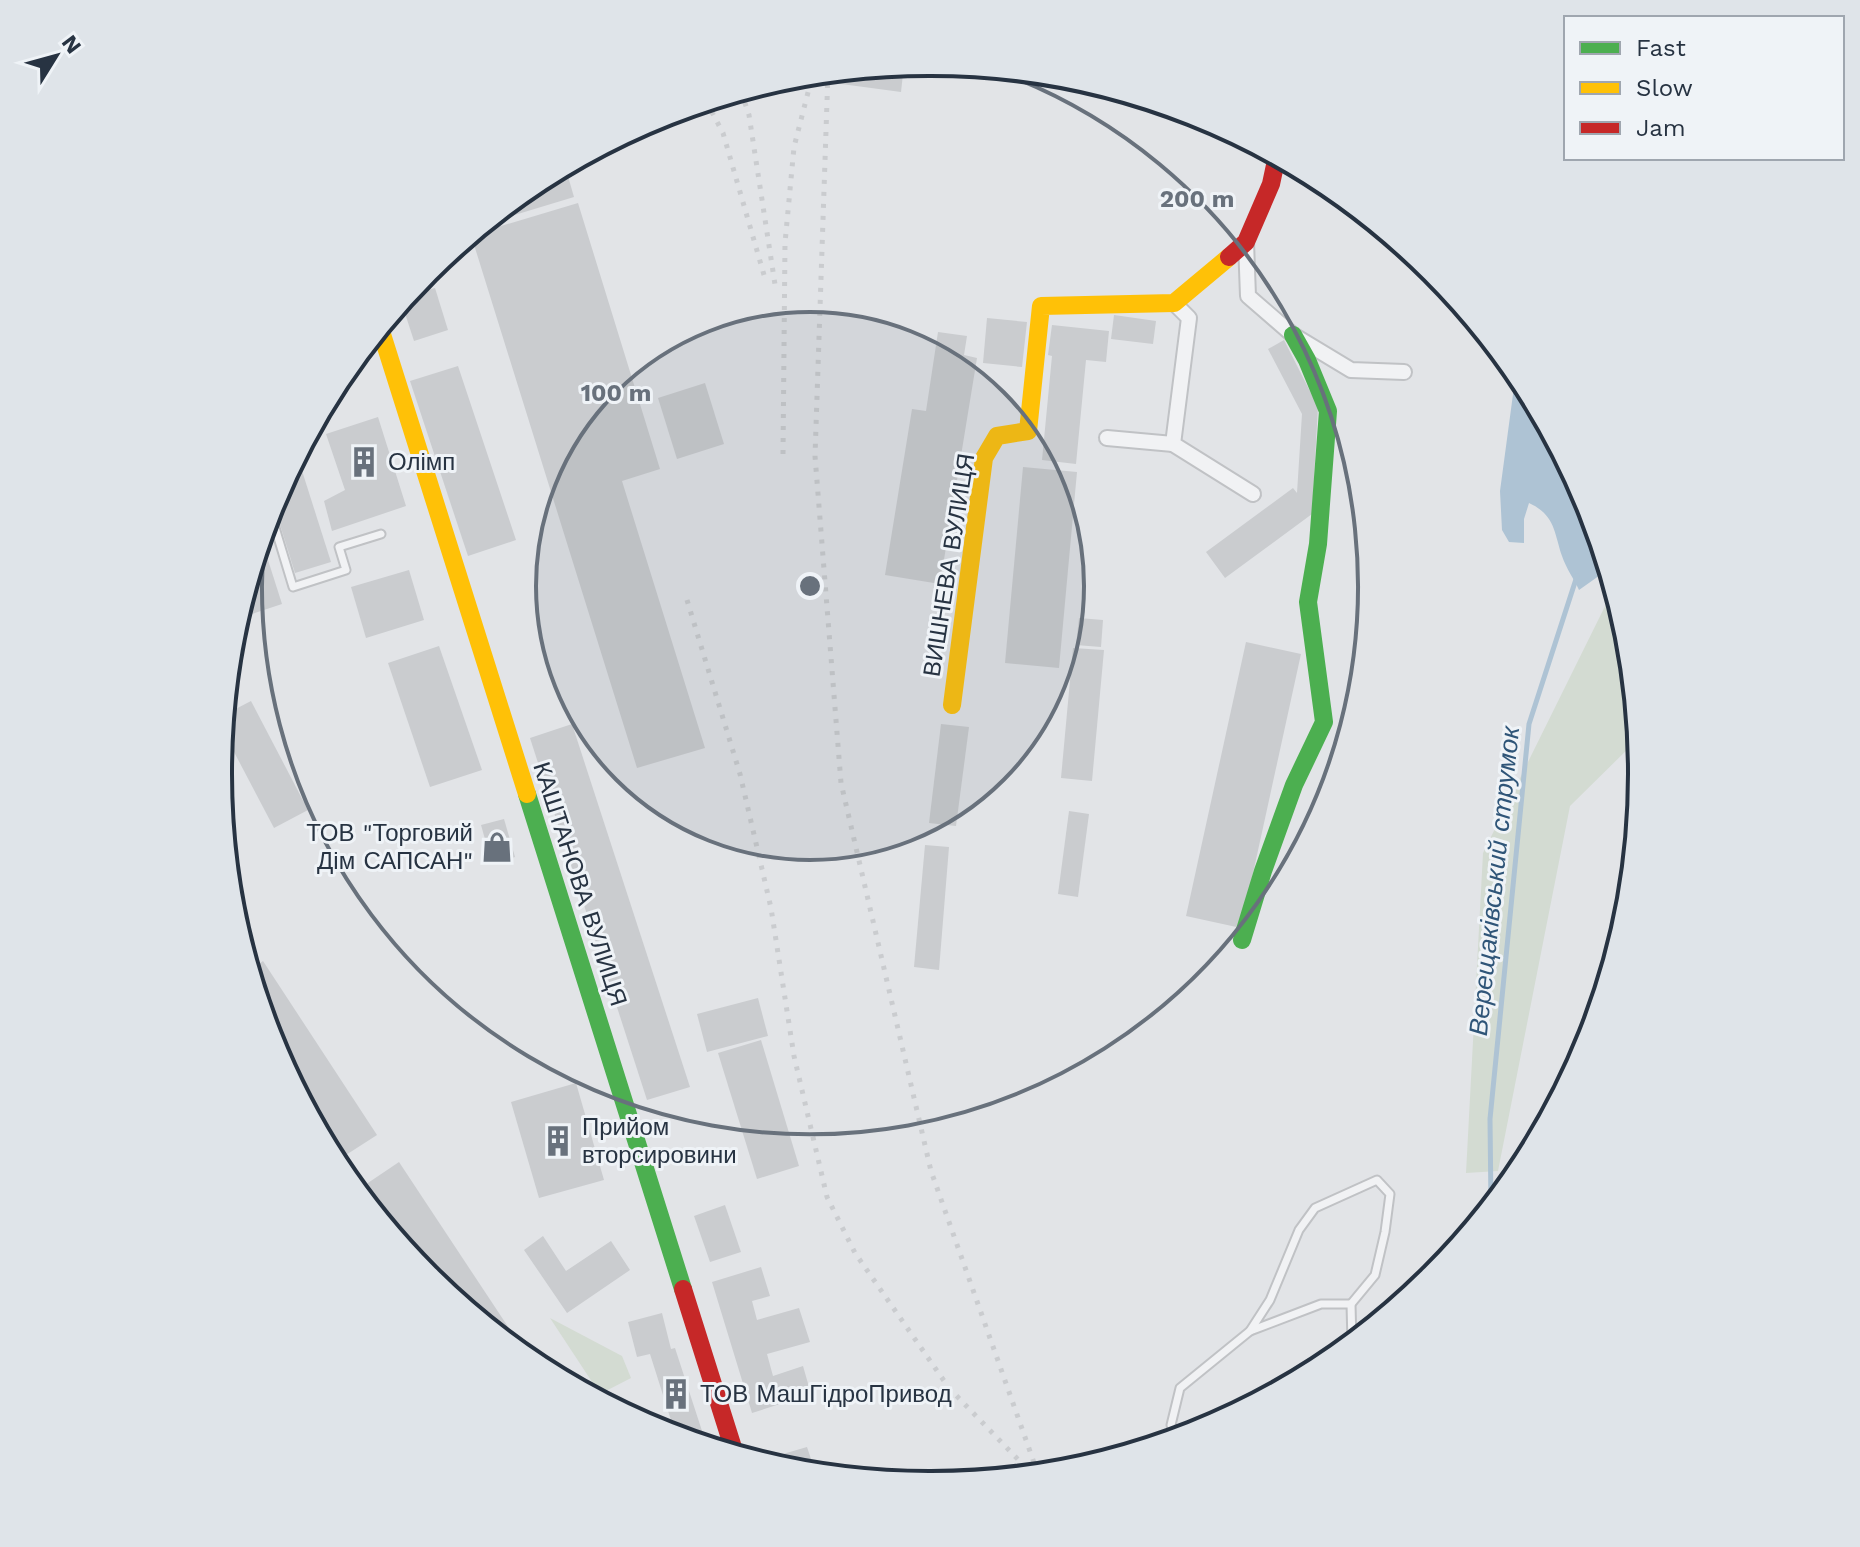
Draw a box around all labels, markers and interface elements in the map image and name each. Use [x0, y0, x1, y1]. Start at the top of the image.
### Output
north arrow [16, 16, 96, 96]
legend [1564, 16, 1844, 160]
text: N [57, 30, 86, 58]
text: Fast [1636, 34, 1686, 62]
text: Slow [1636, 74, 1693, 102]
text: Jam [1636, 114, 1686, 142]
text: 200 m [1160, 185, 1234, 213]
text: 100 m [581, 379, 651, 407]
building icon: Олімп [347, 445, 381, 479]
place label: Олімп [388, 448, 455, 476]
street label: ВИШНЕВА ВУЛИЦЯ [918, 451, 980, 679]
centre of rings [796, 572, 824, 600]
water label: Верещаківський струмок [1463, 723, 1525, 1037]
street label: КАШТАНОВА ВУЛИЦЯ [527, 758, 633, 1010]
place label: ТОВ "Торговий Дім САПСАН" [306, 819, 473, 875]
shop icon: ТОВ "Торговий Дім САПСАН" [480, 830, 514, 864]
place label: Прийом вторсировини [582, 1113, 737, 1169]
building icon: Прийом вторсировини [541, 1124, 575, 1158]
building icon: ТОВ МашГідроПривод [659, 1377, 693, 1411]
place label: ТОВ МашГідроПривод [700, 1380, 952, 1408]

